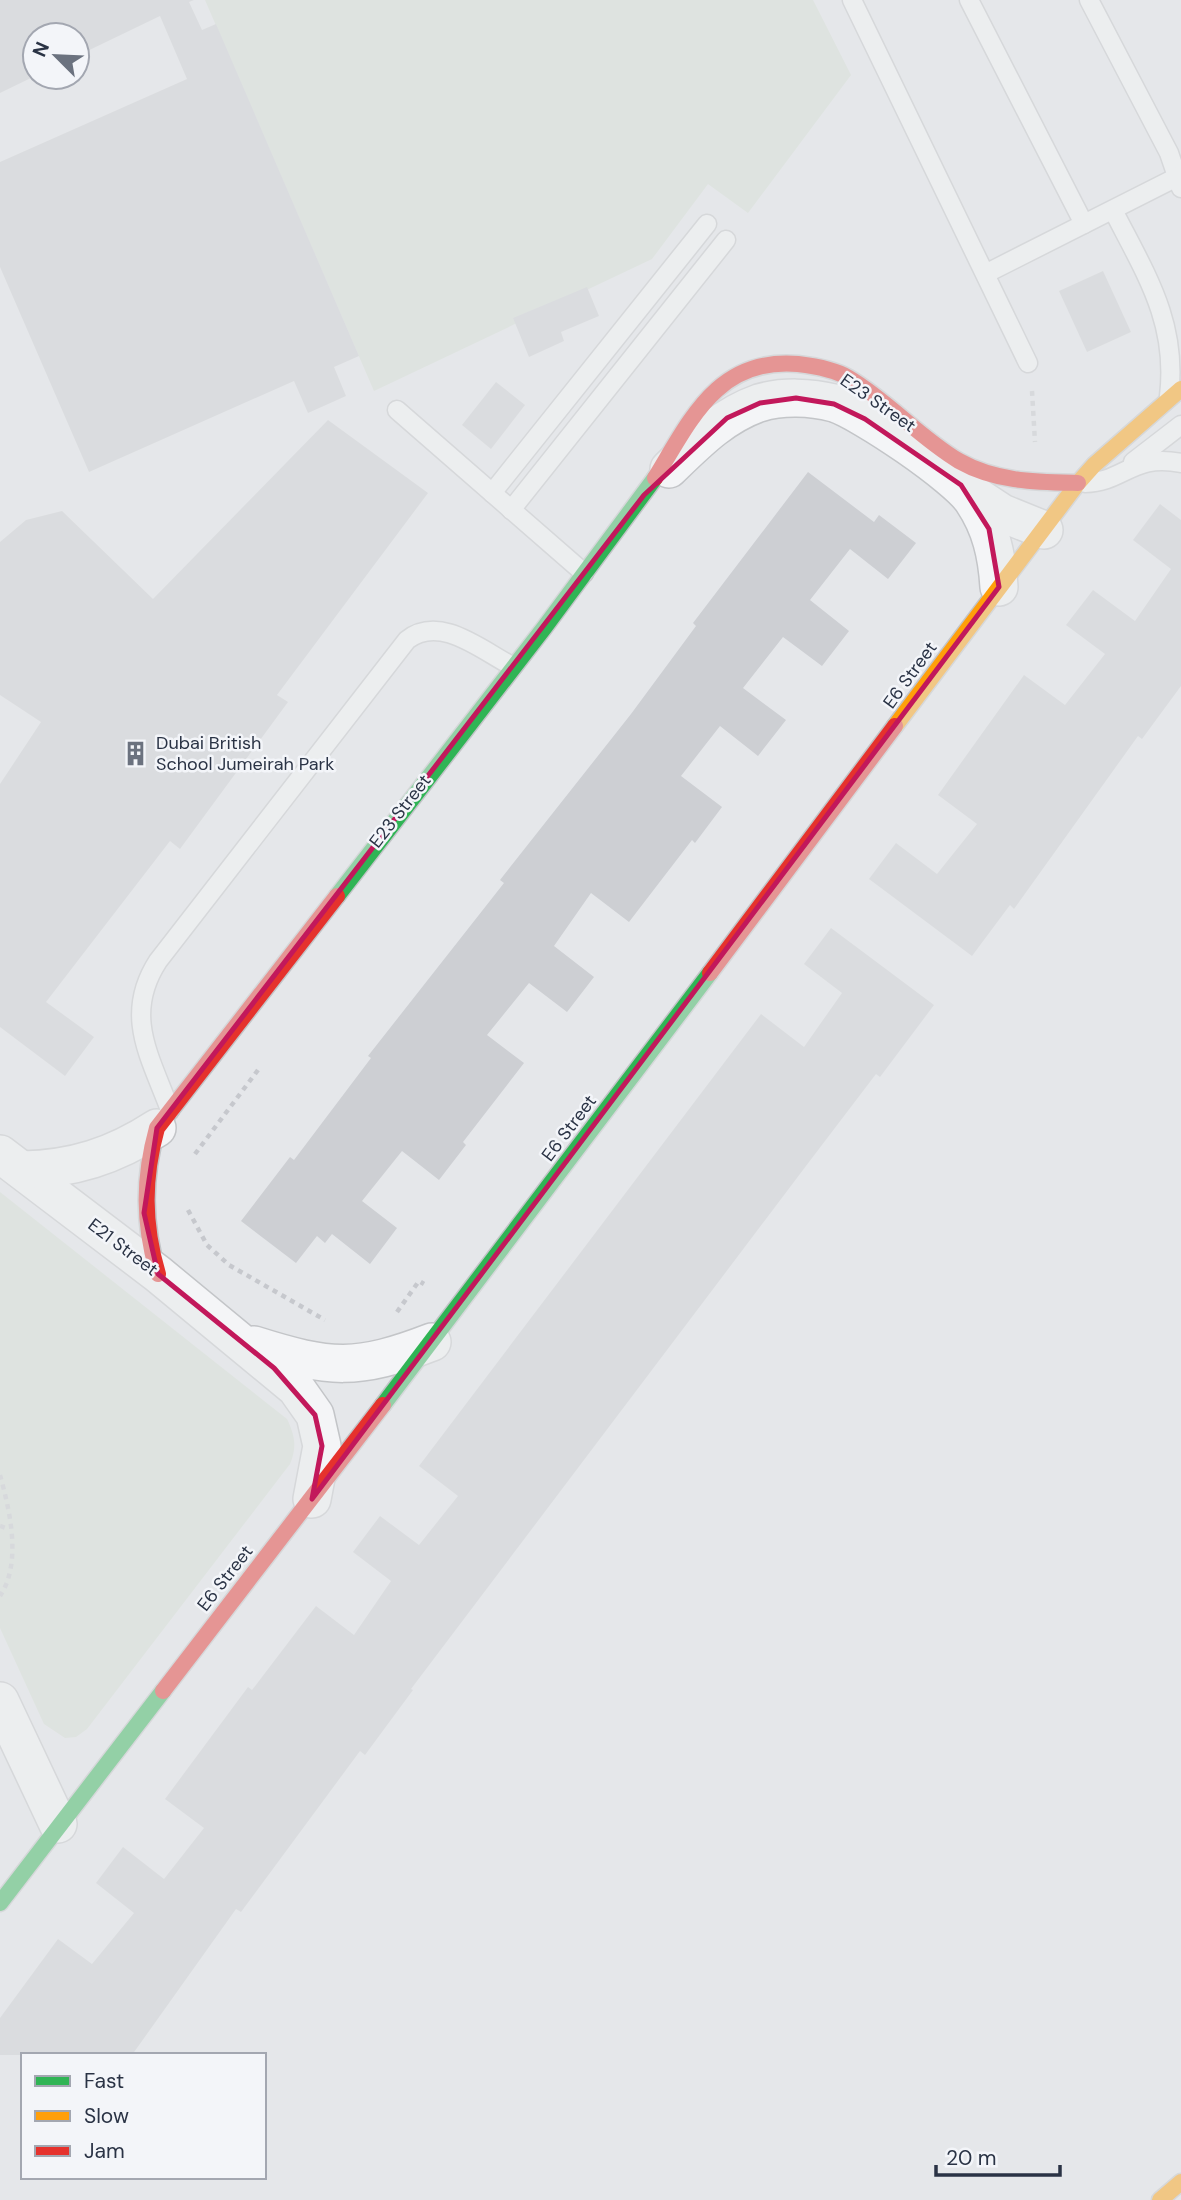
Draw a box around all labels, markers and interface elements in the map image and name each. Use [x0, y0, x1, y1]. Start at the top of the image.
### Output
north arrow [21, 21, 91, 91]
text: N [27, 38, 55, 61]
street label: E23 Street [835, 368, 921, 438]
street label: E6 Street [878, 637, 942, 713]
place label: Dubai British School Jumeirah Park [156, 731, 334, 776]
building icon: Dubai British School Jumeirah Park [122, 739, 150, 767]
street label: E23 Street [364, 769, 436, 853]
street label: E6 Street [536, 1090, 602, 1166]
street label: E21 Street [83, 1213, 163, 1281]
street label: E6 Street [192, 1540, 258, 1616]
legend [21, 2053, 266, 2179]
text: Fast [84, 2067, 124, 2095]
text: Slow [84, 2102, 129, 2130]
scale bar [936, 2134, 1060, 2178]
text: Jam [84, 2137, 125, 2165]
text: 20 m [946, 2144, 997, 2172]

